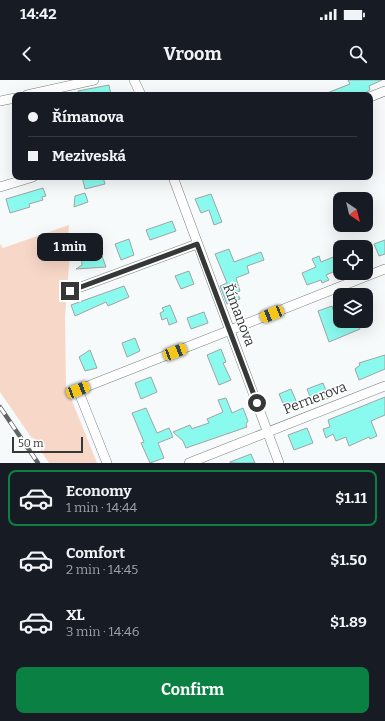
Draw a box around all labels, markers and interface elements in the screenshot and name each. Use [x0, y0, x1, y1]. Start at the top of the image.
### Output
text: 14:42 [20, 5, 57, 23]
icon: back [16, 43, 38, 65]
text: Vroom [163, 43, 222, 65]
icon: search [347, 43, 369, 65]
text: Římanova [52, 108, 124, 126]
text: Meziveská [52, 147, 126, 165]
north arrow [333, 192, 373, 232]
map controls [333, 192, 373, 328]
callout: 1 min [37, 233, 103, 261]
text: 1 min [54, 239, 86, 254]
button: locate [333, 240, 373, 280]
street label: Římanova [219, 281, 260, 349]
route end [61, 282, 79, 300]
button: layers [333, 288, 373, 328]
car [259, 304, 285, 324]
car [162, 342, 188, 362]
street label: Pernerova [281, 378, 349, 418]
car [65, 380, 91, 400]
route start [248, 394, 266, 412]
scale bar [12, 435, 83, 454]
text: 50 m [18, 437, 44, 450]
icon: car [18, 480, 54, 516]
text: Economy [66, 482, 132, 500]
text: $1.11 [335, 489, 367, 507]
text: 1 min · 14:44 [66, 500, 137, 515]
icon: car [18, 542, 54, 578]
text: Comfort [66, 544, 125, 562]
text: $1.50 [330, 551, 367, 569]
text: 2 min · 14:45 [66, 562, 138, 577]
icon: car [18, 604, 54, 640]
text: XL [66, 606, 85, 624]
text: $1.89 [330, 613, 367, 631]
text: 3 min · 14:46 [66, 624, 139, 639]
button: Confirm [16, 667, 369, 713]

